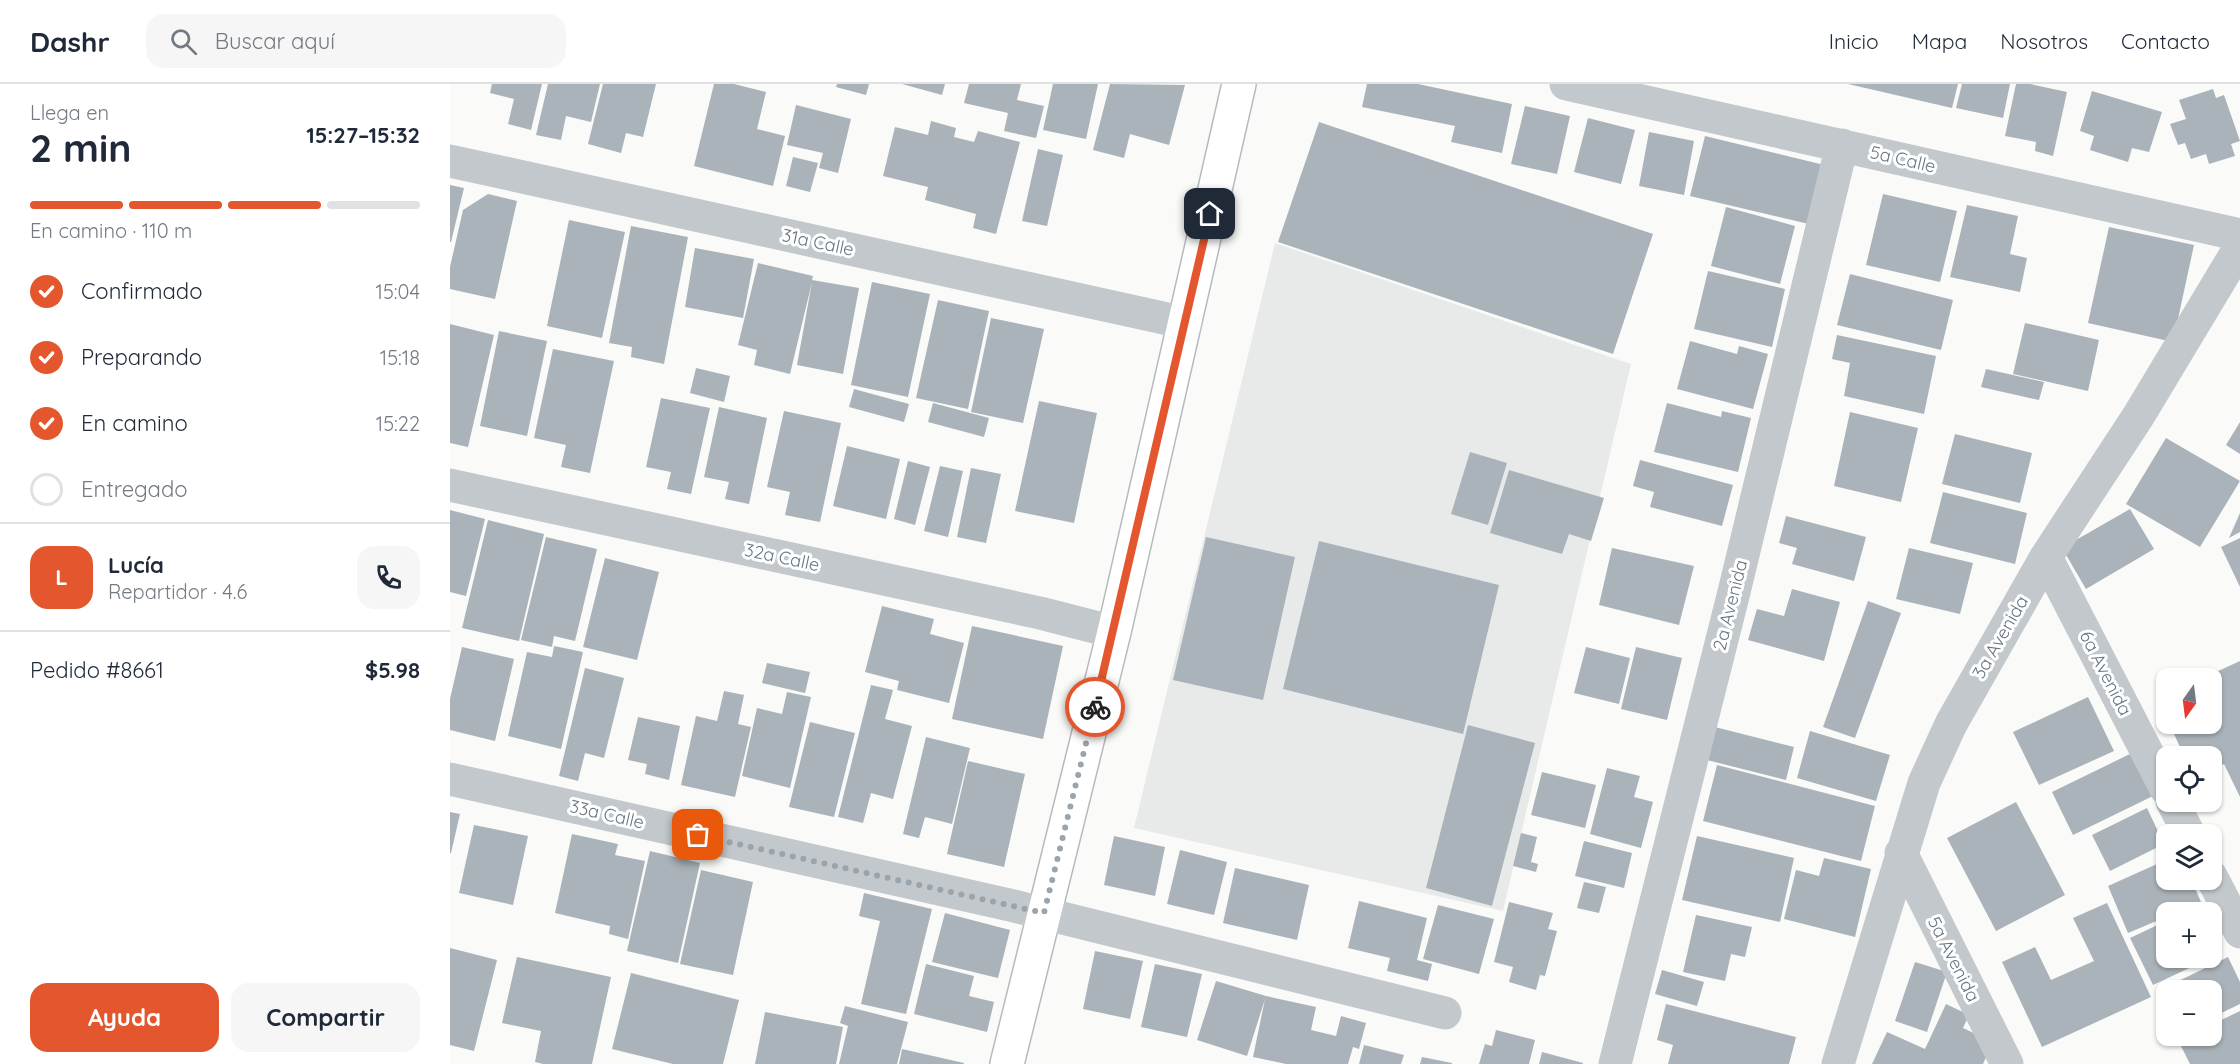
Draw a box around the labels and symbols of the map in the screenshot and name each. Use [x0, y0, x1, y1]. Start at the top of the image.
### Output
street label: 5a Calle [1868, 140, 1938, 178]
pin [1184, 188, 1235, 239]
street label: 31a Calle [780, 223, 856, 261]
street label: 32a Calle [742, 538, 822, 576]
street label: 2a Avenida [1708, 557, 1752, 653]
street label: 3a Avenida [1967, 591, 2033, 683]
street label: 6a Avenida [2075, 627, 2137, 719]
north arrow [2156, 668, 2222, 734]
courier [1065, 677, 1125, 737]
street label: 33a Calle [568, 794, 646, 834]
pin [672, 809, 723, 860]
street label: 5a Avenida [1923, 913, 1985, 1005]

